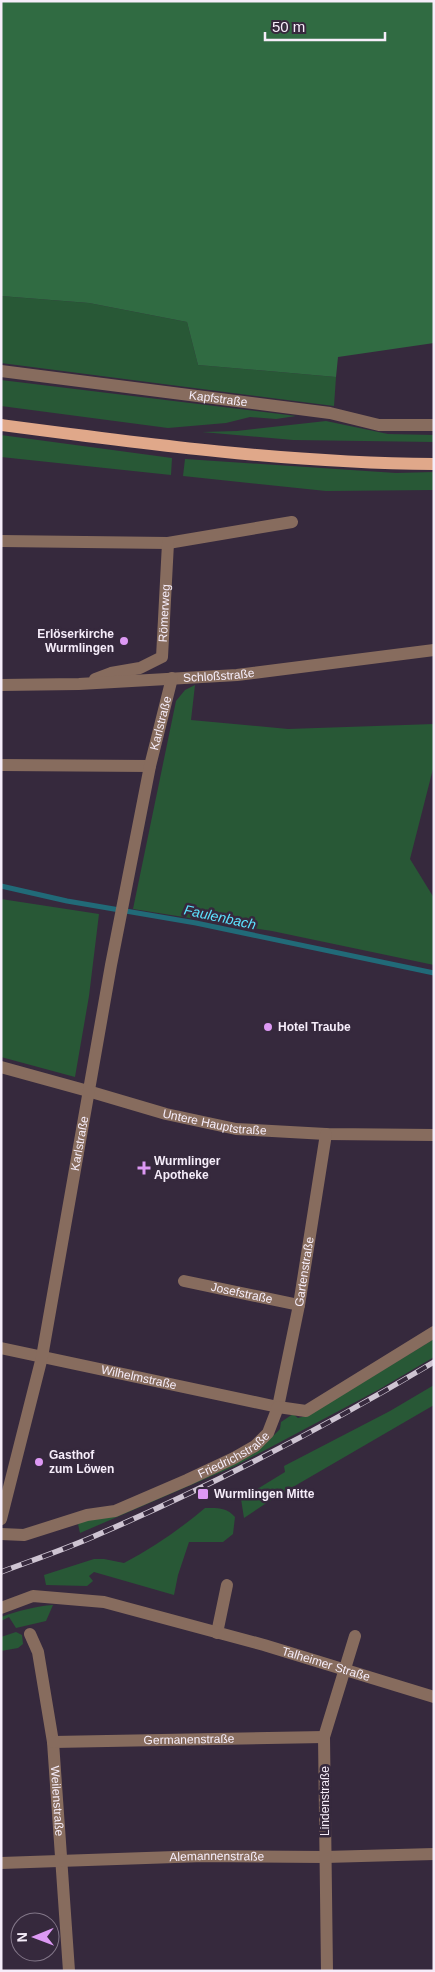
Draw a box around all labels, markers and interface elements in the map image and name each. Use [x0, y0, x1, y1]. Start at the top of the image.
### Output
scale bar [265, 10, 385, 42]
text: 50 m [272, 18, 305, 35]
street label: Kapfstraße [188, 388, 249, 409]
street label: Römerweg [156, 584, 173, 643]
place label: Erlöserkirche Wurmlingen [37, 627, 114, 655]
marker: Erlöserkirche Wurmlingen [118, 635, 130, 647]
street label: Schloßstraße [183, 666, 256, 685]
street label: Karlstraße [147, 694, 174, 752]
water label: Faulenbach [183, 902, 258, 932]
place label: Hotel Traube [278, 1020, 351, 1034]
marker: Hotel Traube [262, 1021, 274, 1033]
street label: Untere Hauptstraße [161, 1106, 267, 1138]
street label: Karlstraße [68, 1115, 91, 1172]
place label: Wurmlinger Apotheke [154, 1154, 221, 1182]
marker: Wurmlinger Apotheke [138, 1162, 150, 1174]
street label: Gartenstraße [292, 1235, 317, 1308]
street label: Josefstraße [210, 1280, 274, 1306]
street label: Wilhelmstraße [100, 1363, 178, 1392]
street label: Friedrichstraße [196, 1428, 273, 1481]
place label: Gasthof zum Löwen [49, 1448, 114, 1476]
marker: Gasthof zum Löwen [33, 1456, 45, 1468]
marker: Wurmlingen Mitte [196, 1487, 210, 1501]
place label: Wurmlingen Mitte [214, 1487, 315, 1501]
street label: Talheimer Straße [280, 1644, 372, 1684]
street label: Germanenstraße [143, 1732, 235, 1747]
street label: Weilenstraße [48, 1765, 67, 1837]
street label: Lindenstraße [318, 1766, 332, 1836]
street label: Alemannenstraße [169, 1849, 265, 1864]
north arrow [10, 1912, 60, 1962]
text: N [14, 1932, 30, 1942]

